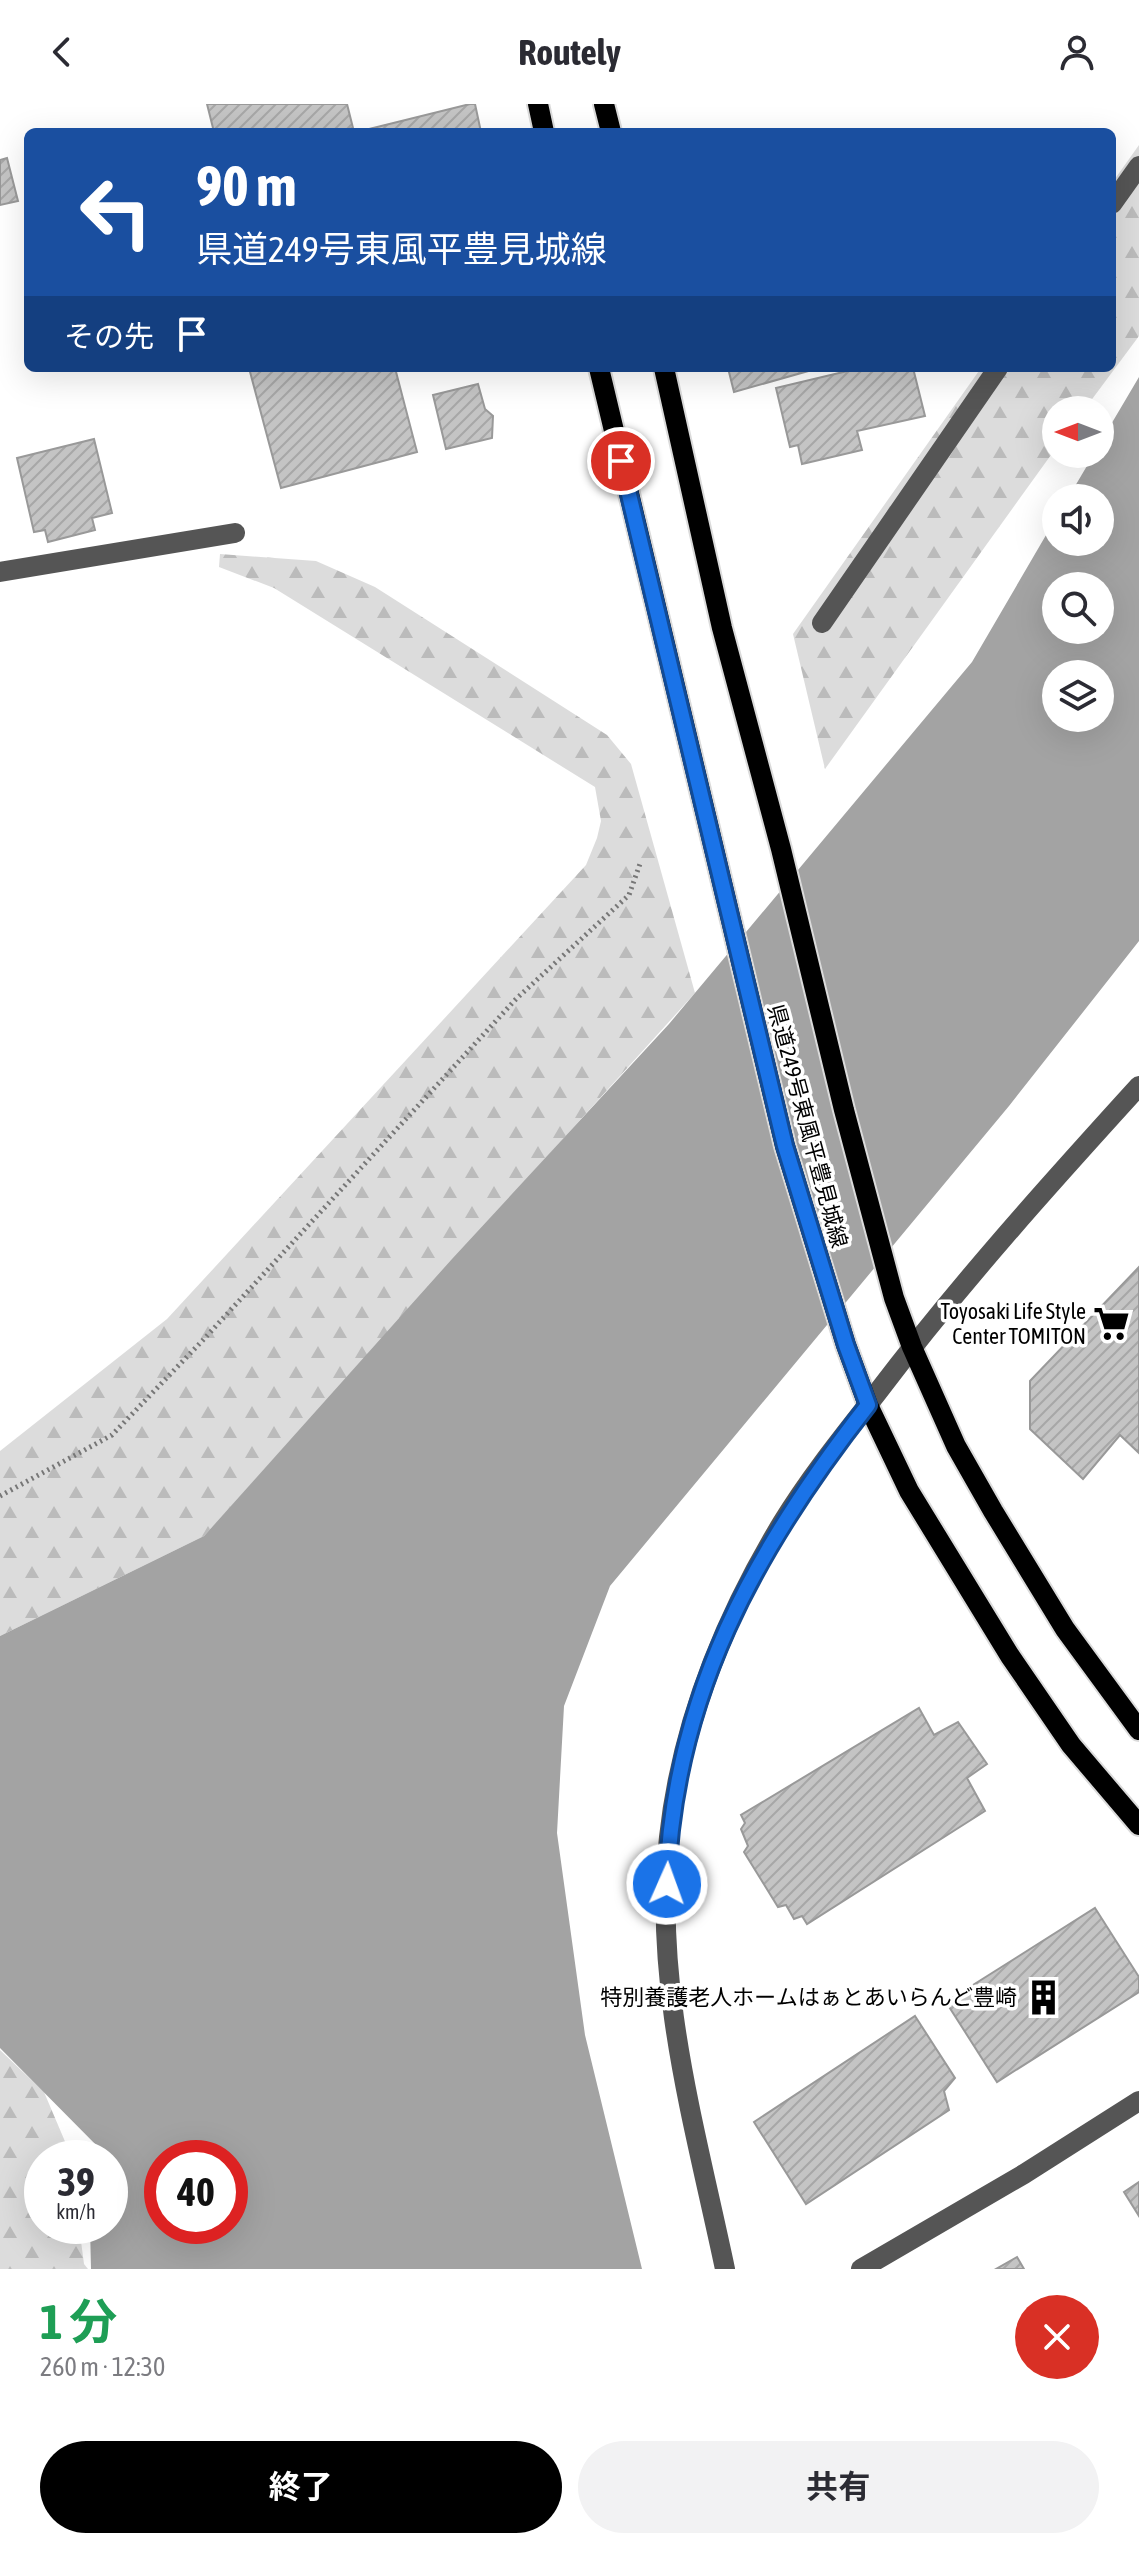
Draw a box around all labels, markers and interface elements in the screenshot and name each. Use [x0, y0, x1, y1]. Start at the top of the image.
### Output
icon: back [40, 30, 84, 74]
icon: person [1055, 30, 1099, 74]
text: Routely [518, 31, 621, 73]
text: 90 m [196, 154, 297, 218]
icon: left [64, 160, 168, 264]
text: 県道249号東風平豊見城線 [196, 228, 607, 270]
icon: arrive [170, 312, 214, 356]
text: その先 [64, 319, 154, 353]
north arrow [1042, 396, 1114, 468]
map controls [1042, 396, 1114, 732]
pin [587, 427, 655, 495]
icon: arrive [599, 439, 643, 483]
button: sound [1042, 484, 1114, 556]
button: search [1042, 572, 1114, 644]
button: layers [1042, 660, 1114, 732]
street label: 県道249号東風平豊見城線 [763, 1001, 853, 1251]
place label: Toyosaki Life Style Center TOMITON [940, 1298, 1086, 1349]
supermarket icon: Toyosaki Life Style Center TOMITON [1093, 1305, 1131, 1343]
position arrow [625, 1842, 709, 1926]
building icon: 特別養護老人ホームはぁとあいらんど豊崎 [1024, 1978, 1062, 2016]
place label: 特別養護老人ホームはぁとあいらんど豊崎 [600, 1984, 1017, 2010]
speed limit sign: 40 [144, 2140, 248, 2244]
text: 39 [57, 2159, 95, 2204]
text: km/h [56, 2200, 96, 2223]
text: 1 分 [40, 2294, 117, 2349]
button: close [1015, 2295, 1099, 2379]
text: 260 m · 12:30 [40, 2352, 165, 2382]
button: 終了 [40, 2441, 562, 2533]
button: 共有 [578, 2441, 1099, 2533]

